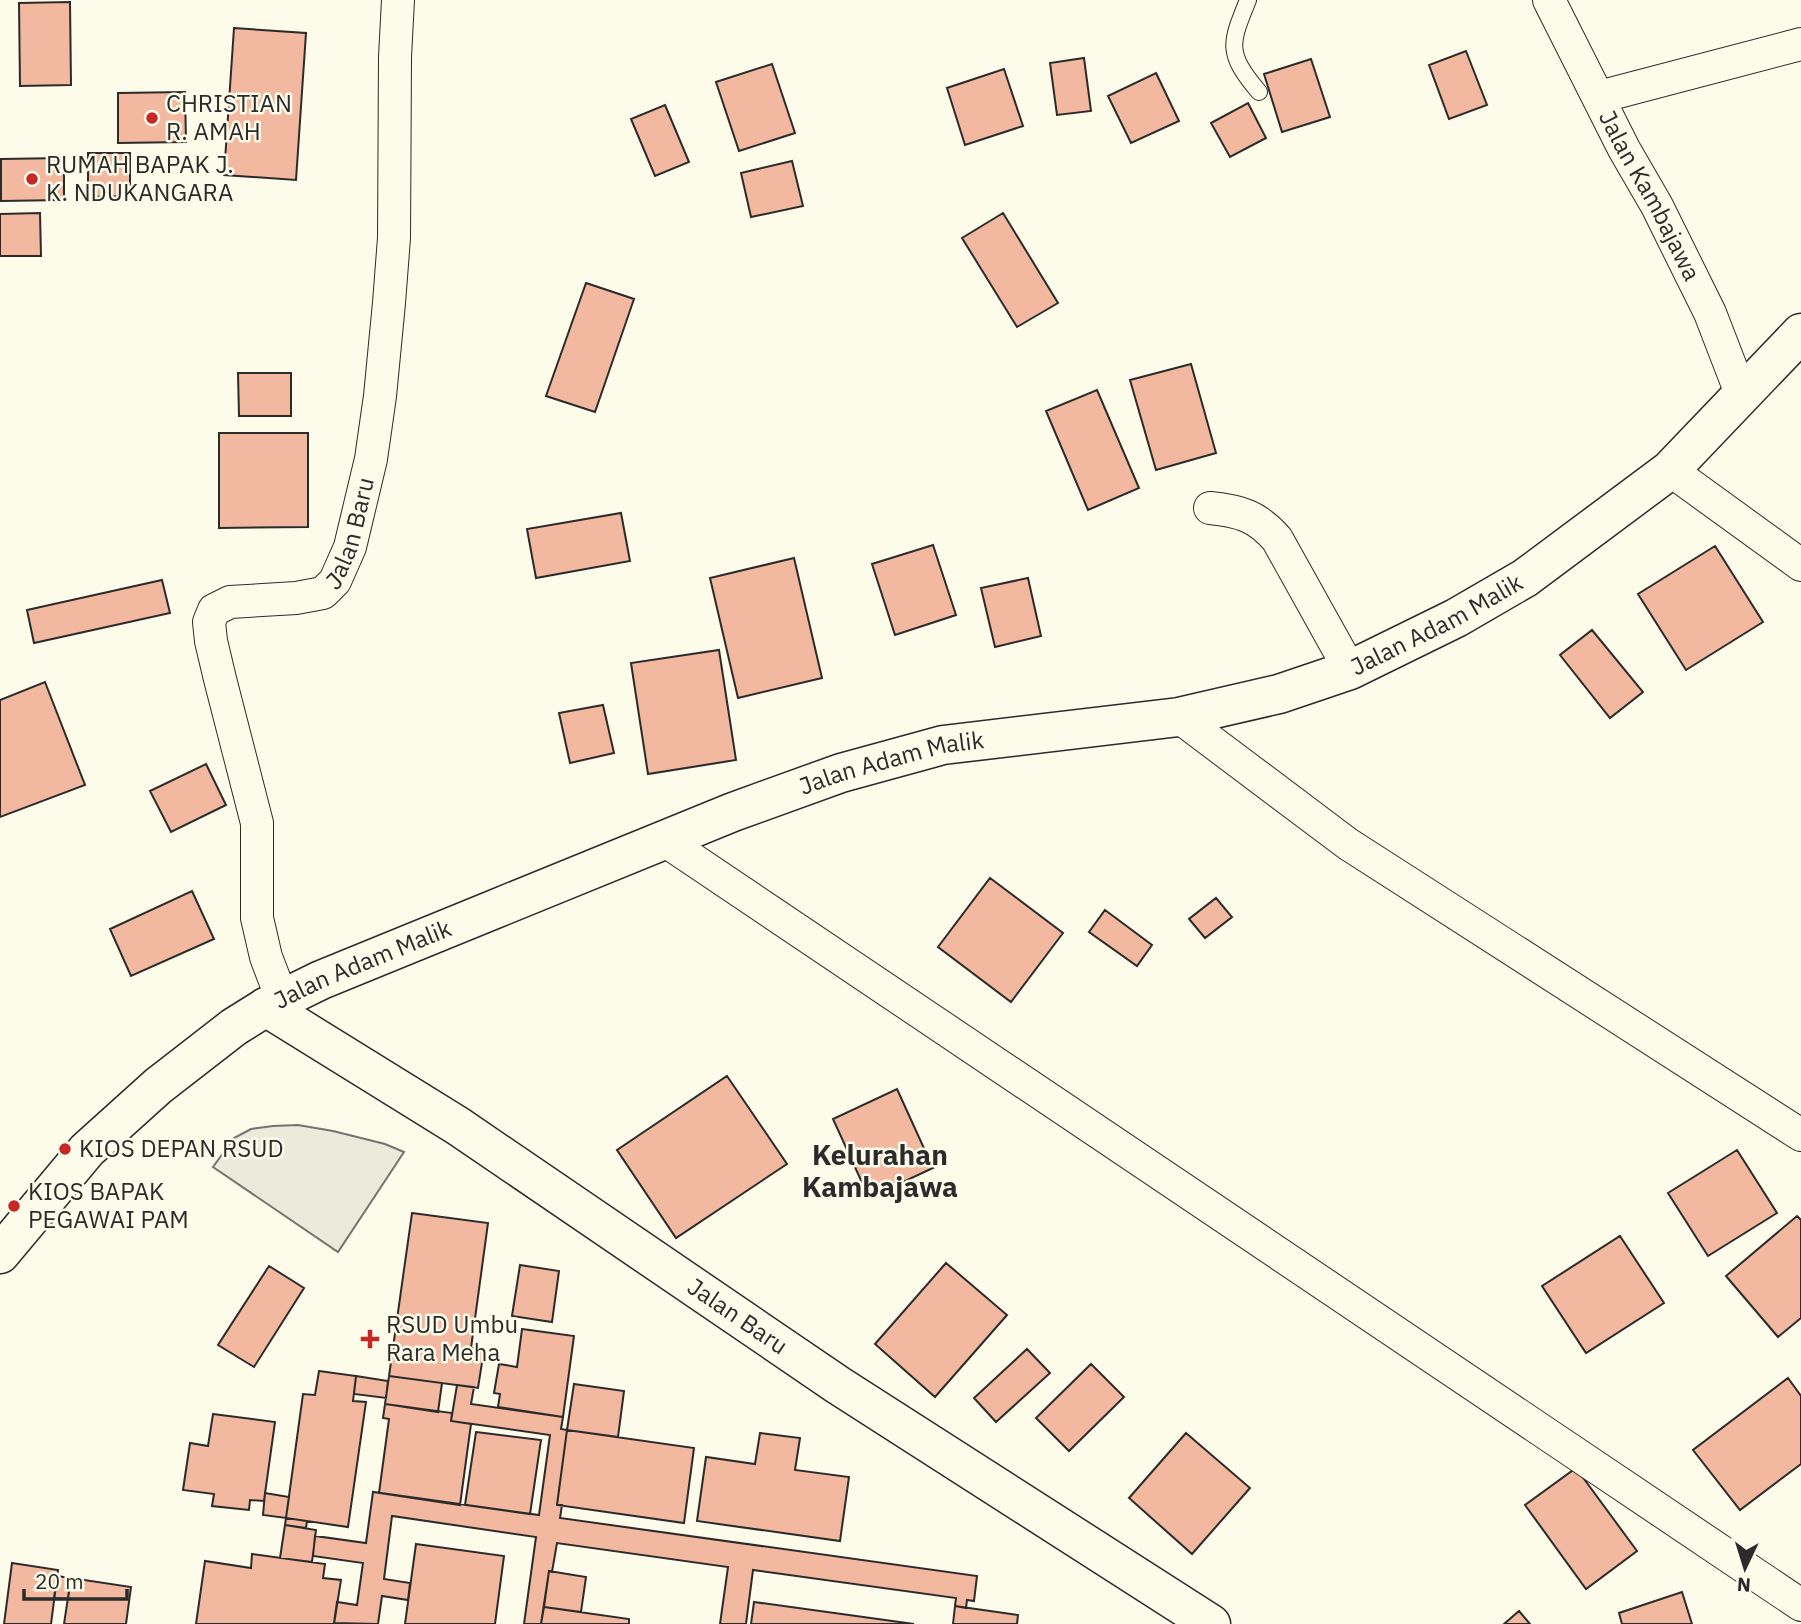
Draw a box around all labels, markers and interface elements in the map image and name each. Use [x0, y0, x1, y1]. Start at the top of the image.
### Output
place label: CHRISTIAN R. AMAH [166, 87, 292, 147]
street label: Jalan Kambajawa [1592, 104, 1709, 286]
marker: CHRISTIAN R. AMAH [144, 110, 160, 126]
place label: RUMAH BAPAK J. K. NDUKANGARA [46, 148, 234, 208]
marker: RUMAH BAPAK J. K. NDUKANGARA [24, 171, 40, 187]
street label: Jalan Baru [318, 474, 381, 596]
street label: Jalan Adam Malik [1345, 566, 1529, 682]
street label: Jalan Adam Malik [795, 723, 986, 802]
street label: Jalan Adam Malik [268, 911, 456, 1016]
place label: KIOS DEPAN RSUD [79, 1132, 284, 1164]
district label: Kelurahan Kambajawa [802, 1136, 958, 1205]
marker: KIOS DEPAN RSUD [57, 1141, 73, 1157]
place label: KIOS BAPAK PEGAWAI PAM [28, 1175, 189, 1235]
marker: KIOS BAPAK PEGAWAI PAM [6, 1198, 22, 1214]
street label: Jalan Baru [682, 1270, 794, 1361]
place label: RSUD Umbu Rara Meha [386, 1308, 518, 1368]
marker: RSUD Umbu Rara Meha [360, 1329, 380, 1349]
north arrow [1710, 1533, 1780, 1603]
scale bar [24, 1558, 128, 1602]
text: 20 m [35, 1567, 84, 1595]
text: N [1736, 1573, 1752, 1597]

